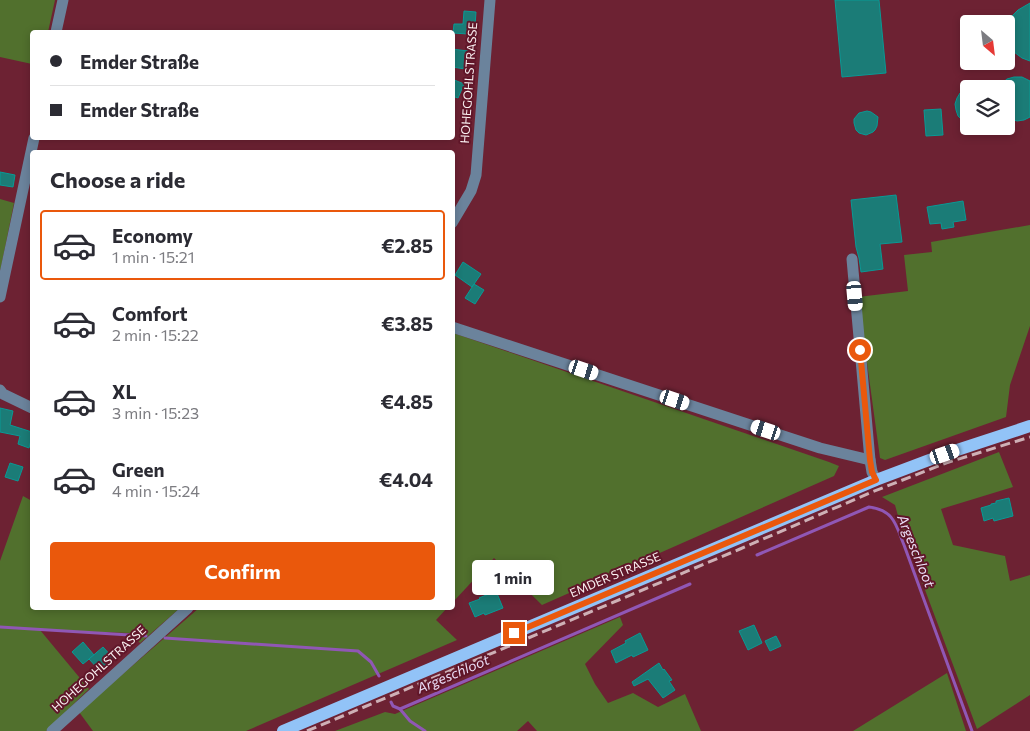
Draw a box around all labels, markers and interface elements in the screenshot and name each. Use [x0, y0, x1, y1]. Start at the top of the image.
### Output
north arrow [960, 15, 1015, 70]
map controls [960, 15, 1015, 135]
street label: HOHEGOHLSTRASSE [457, 22, 479, 144]
text: Emder Straße [80, 50, 199, 73]
button: layers [960, 80, 1015, 135]
text: Emder Straße [80, 98, 199, 121]
text: Choose a ride [50, 166, 185, 193]
icon: car [52, 223, 97, 268]
text: Economy [112, 224, 193, 247]
text: €2.85 [381, 234, 433, 257]
text: 1 min · 15:21 [112, 247, 195, 266]
car [846, 280, 863, 312]
icon: car [52, 301, 97, 346]
text: Comfort [112, 302, 188, 325]
text: €3.85 [381, 312, 433, 335]
text: 2 min · 15:22 [112, 325, 199, 344]
route start [849, 339, 871, 361]
car [567, 358, 600, 382]
icon: car [52, 379, 97, 424]
text: XL [112, 380, 137, 403]
car [658, 388, 691, 412]
text: €4.85 [380, 390, 433, 413]
text: 3 min · 15:23 [112, 403, 199, 422]
car [749, 418, 782, 442]
car [928, 442, 961, 466]
icon: car [52, 457, 97, 502]
text: Green [112, 458, 164, 481]
text: €4.04 [379, 468, 433, 491]
text: 4 min · 15:24 [112, 481, 200, 500]
water label: Argeschloot [894, 511, 939, 590]
button: Confirm [50, 542, 435, 600]
street label: EMDER STRASSE [567, 549, 662, 599]
callout: 1 min [473, 560, 555, 596]
text: 1 min [494, 568, 532, 587]
street label: HOHEGOHLSTRASSE [49, 622, 148, 714]
route end [503, 622, 525, 644]
water label: Argeschloot [413, 651, 492, 697]

